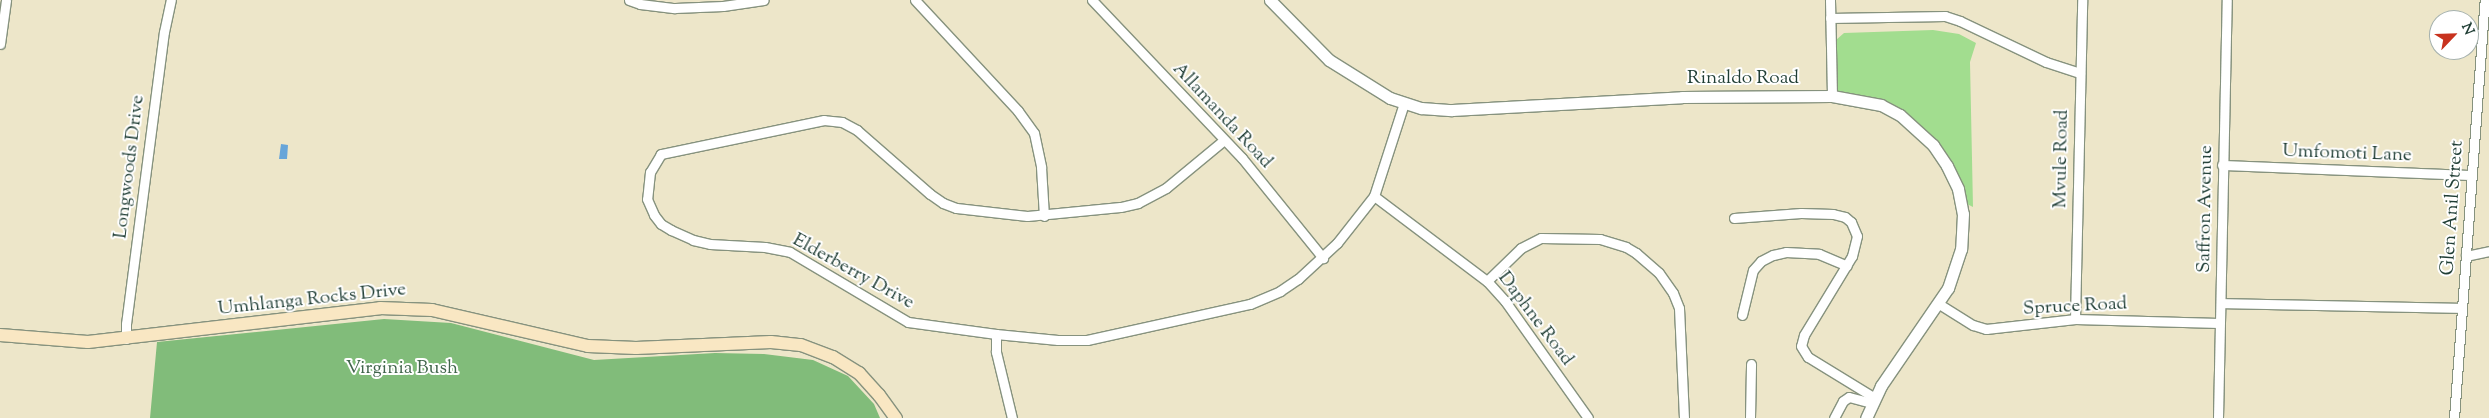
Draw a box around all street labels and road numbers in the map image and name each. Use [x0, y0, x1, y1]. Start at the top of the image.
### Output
street label: Allamanda Road [1167, 58, 1277, 174]
street label: Rinaldo Road [1687, 68, 1799, 90]
street label: Longwoods Drive [110, 94, 150, 240]
street label: Mvule Road [2050, 109, 2074, 209]
street label: Umfomoti Lane [2282, 140, 2412, 168]
street label: Glen Anil Street [2437, 140, 2469, 276]
street label: Saffron Avenue [2193, 145, 2219, 273]
street label: Elderberry Drive [788, 229, 918, 315]
street label: Daphne Road [1492, 267, 1578, 371]
street label: Umhlanga Rocks Drive [217, 279, 407, 321]
street label: Spruce Road [2022, 293, 2128, 321]

